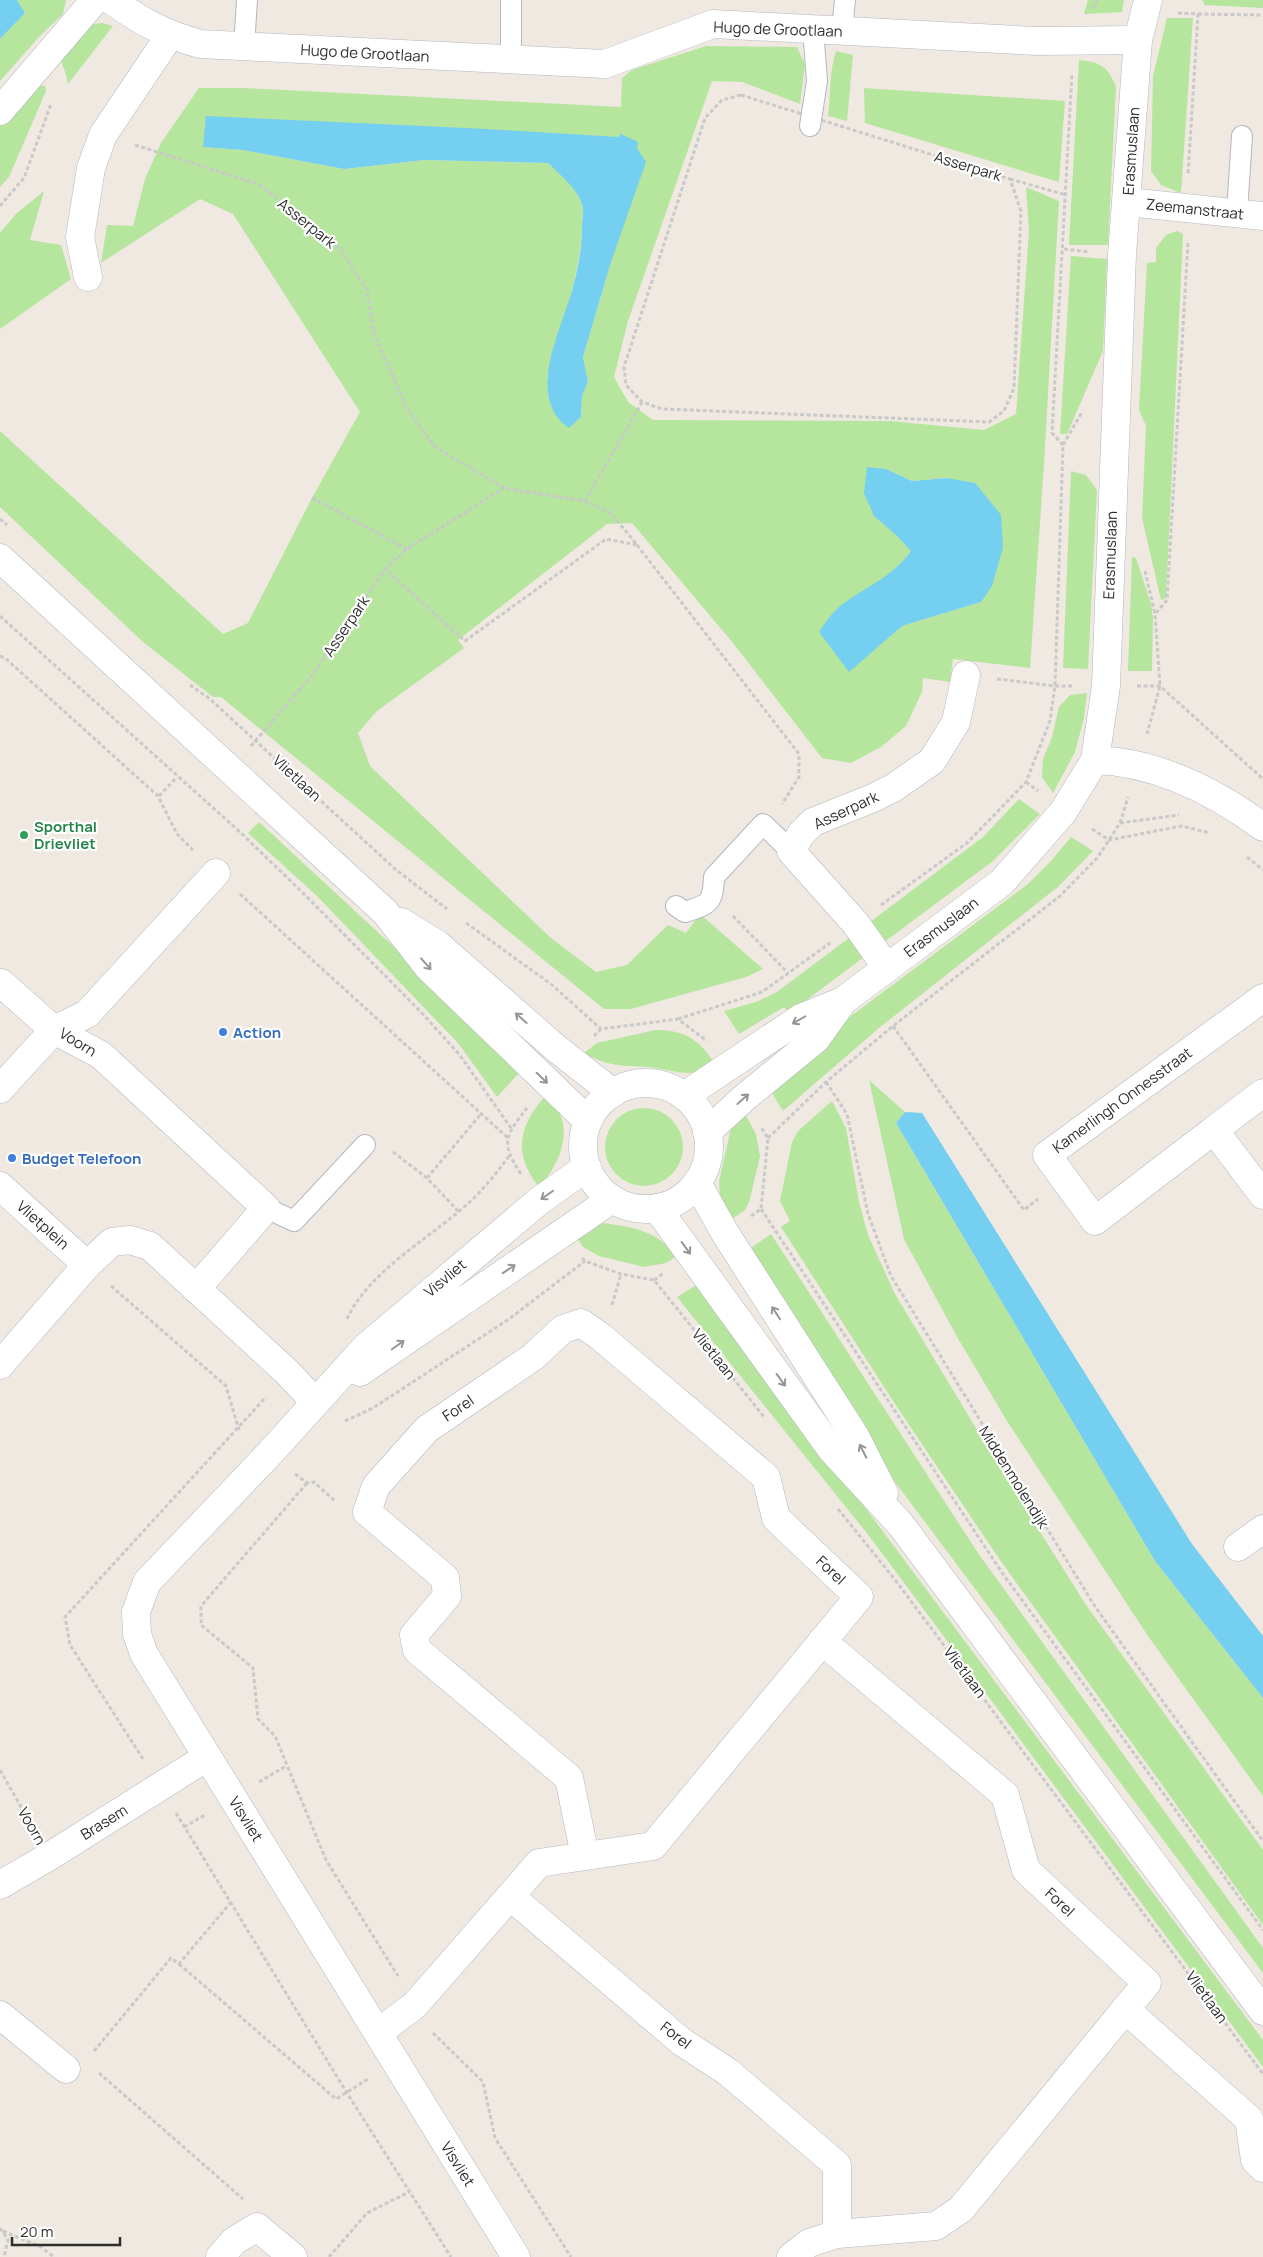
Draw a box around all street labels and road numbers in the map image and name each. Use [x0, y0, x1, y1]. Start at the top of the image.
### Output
street label: Hugo de Grootlaan [713, 16, 843, 42]
street label: Hugo de Grootlaan [300, 39, 430, 67]
street label: Erasmuslaan [1117, 106, 1145, 196]
street label: Asserpark [932, 146, 1005, 186]
street label: Asserpark [273, 193, 341, 253]
street label: Zeemanstraat [1145, 193, 1245, 225]
street label: Erasmuslaan [1098, 510, 1122, 600]
street label: Asserpark [318, 591, 374, 661]
street label: Vlietlaan [268, 750, 326, 806]
street label: Asserpark [810, 786, 882, 834]
street label: Erasmuslaan [899, 892, 983, 962]
street label: Voorn [55, 1023, 101, 1061]
street label: Kamerlingh Onnesstraat [1048, 1042, 1196, 1158]
street label: Vlietplein [12, 1196, 74, 1254]
street label: Visvliet [419, 1254, 471, 1302]
street label: Vlietlaan [687, 1324, 741, 1384]
street label: Forel [438, 1390, 478, 1426]
street label: Middenmolendijk [974, 1422, 1054, 1533]
street label: Forel [812, 1551, 850, 1589]
street label: Vlietlaan [939, 1642, 991, 1702]
street label: Visvliet [224, 1793, 268, 1845]
street label: Brasem [76, 1799, 132, 1845]
street label: Voorn [13, 1803, 51, 1849]
street label: Forel [1041, 1883, 1079, 1921]
street label: Vlietlaan [1181, 1967, 1233, 2027]
street label: Forel [656, 2016, 696, 2054]
street label: Visvliet [436, 2138, 480, 2190]

